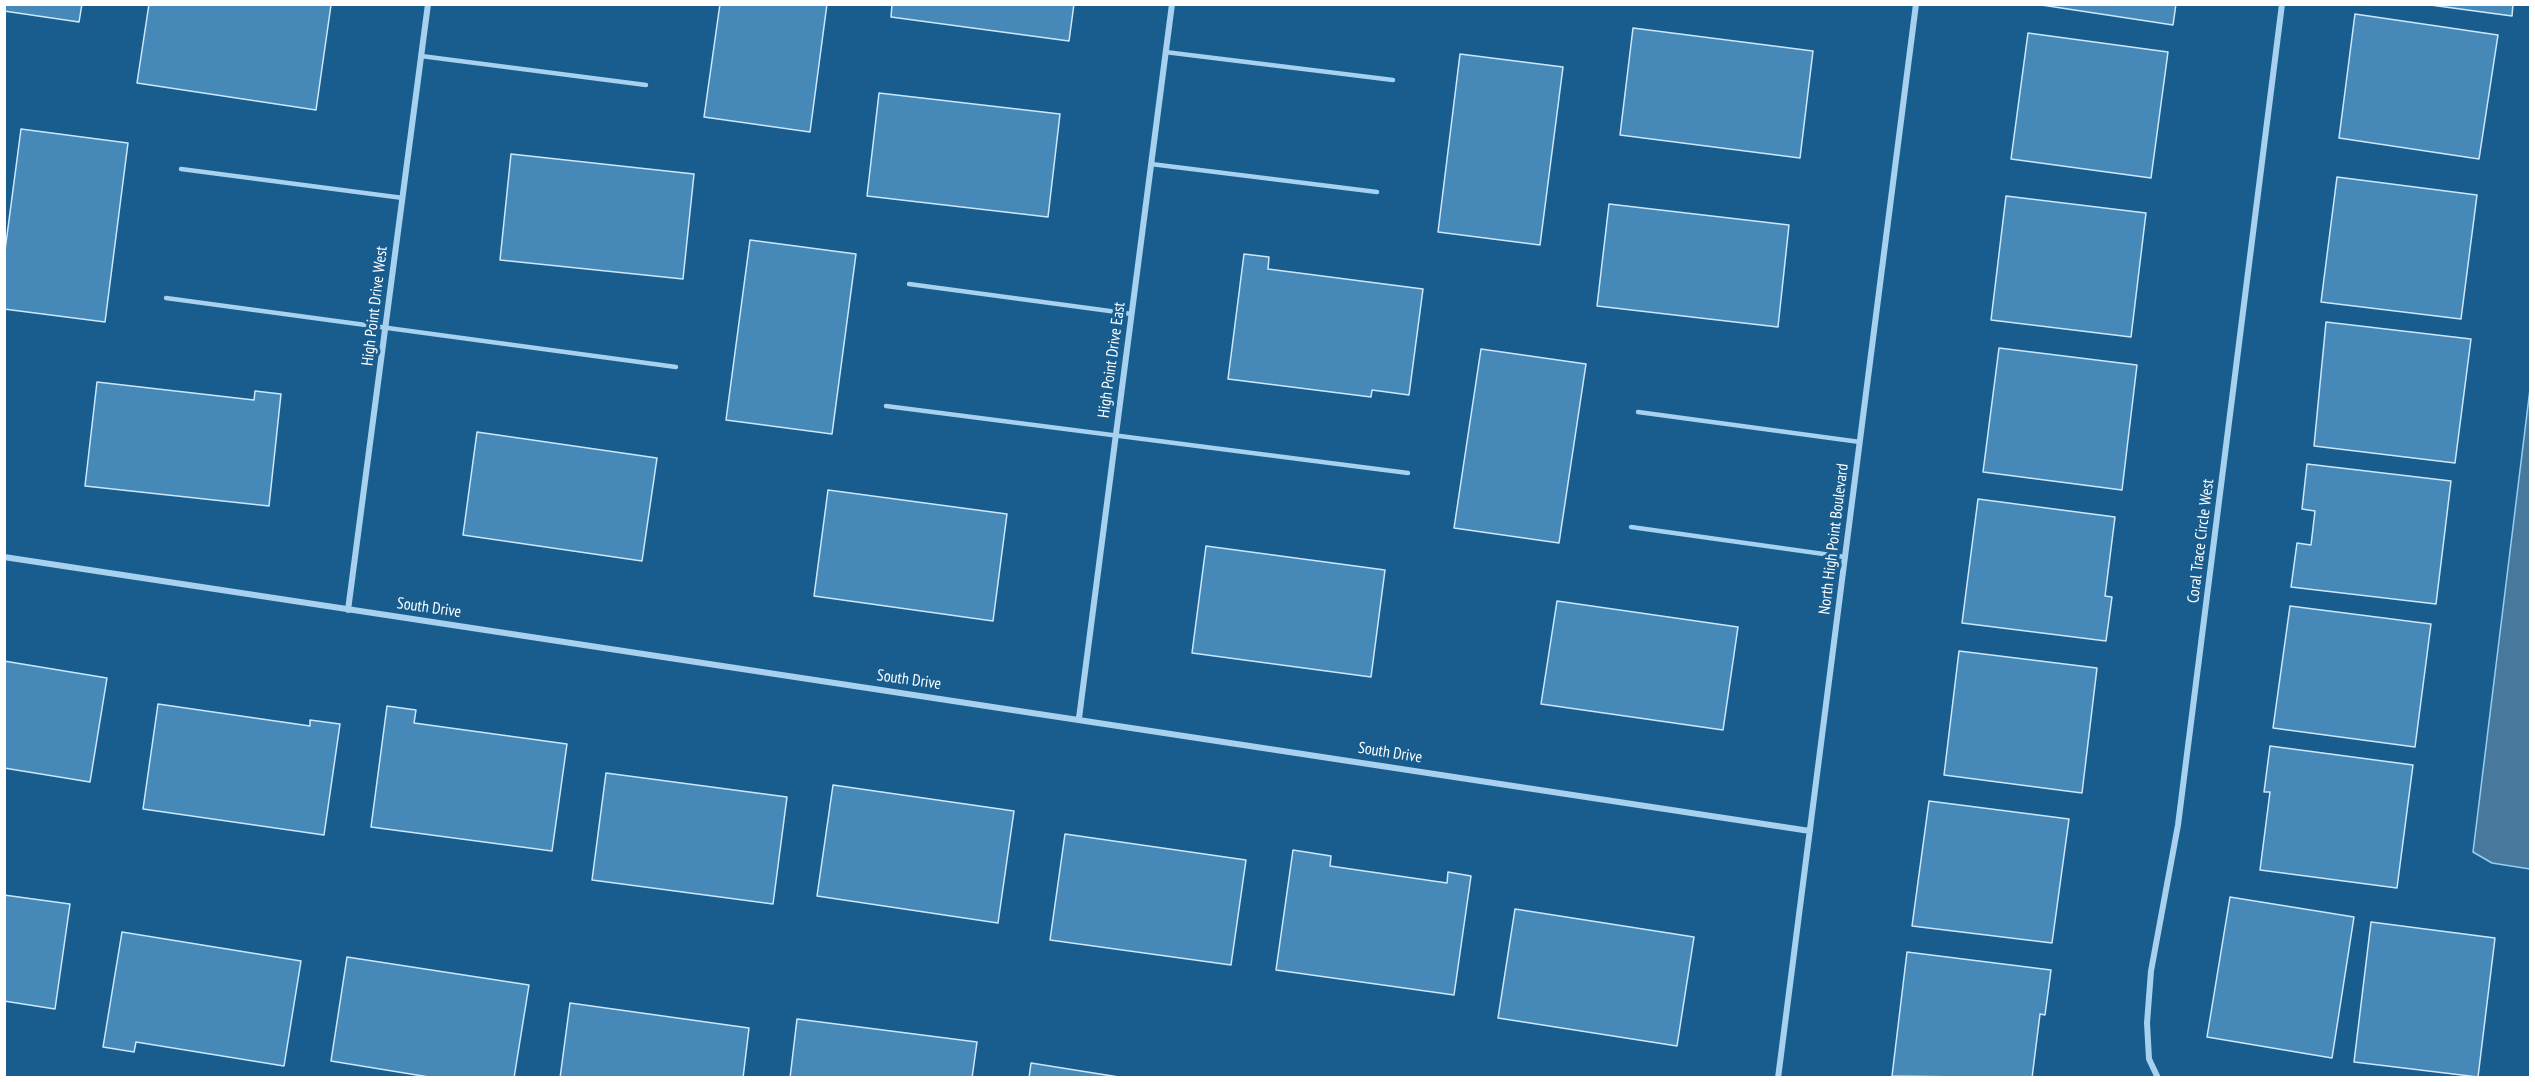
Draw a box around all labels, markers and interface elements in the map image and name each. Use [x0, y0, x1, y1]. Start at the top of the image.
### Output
street label: High Point Drive West [358, 245, 392, 367]
street label: High Point Drive East [1094, 301, 1130, 419]
street label: North High Point Boulevard [1815, 462, 1853, 616]
street label: Coral Trace Circle West [2184, 478, 2218, 604]
street label: South Drive [396, 594, 462, 622]
street label: South Drive [876, 666, 942, 694]
street label: South Drive [1357, 738, 1423, 768]

